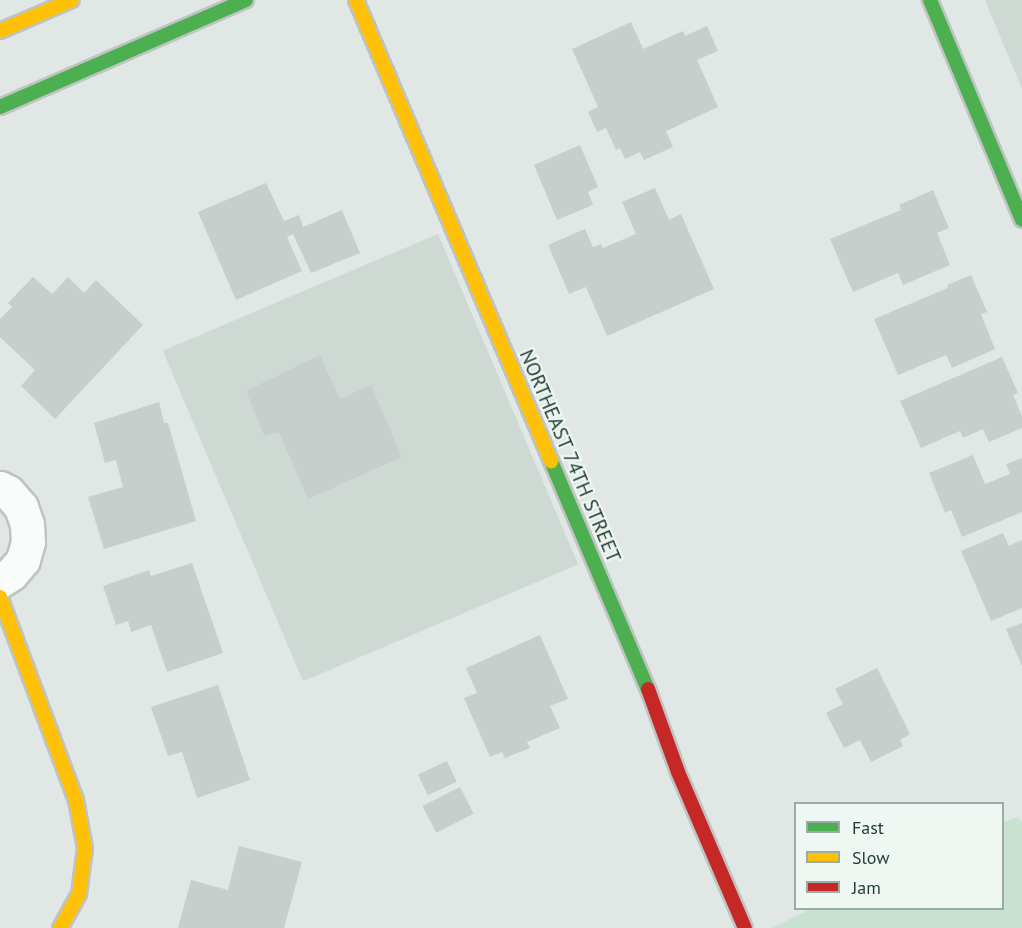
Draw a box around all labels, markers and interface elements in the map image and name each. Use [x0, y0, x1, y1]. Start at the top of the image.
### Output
street label: NORTHEAST 74TH STREET [514, 346, 626, 566]
legend [794, 802, 1004, 910]
text: Fast [852, 816, 884, 839]
text: Slow [852, 846, 890, 869]
text: Jam [852, 876, 881, 899]

